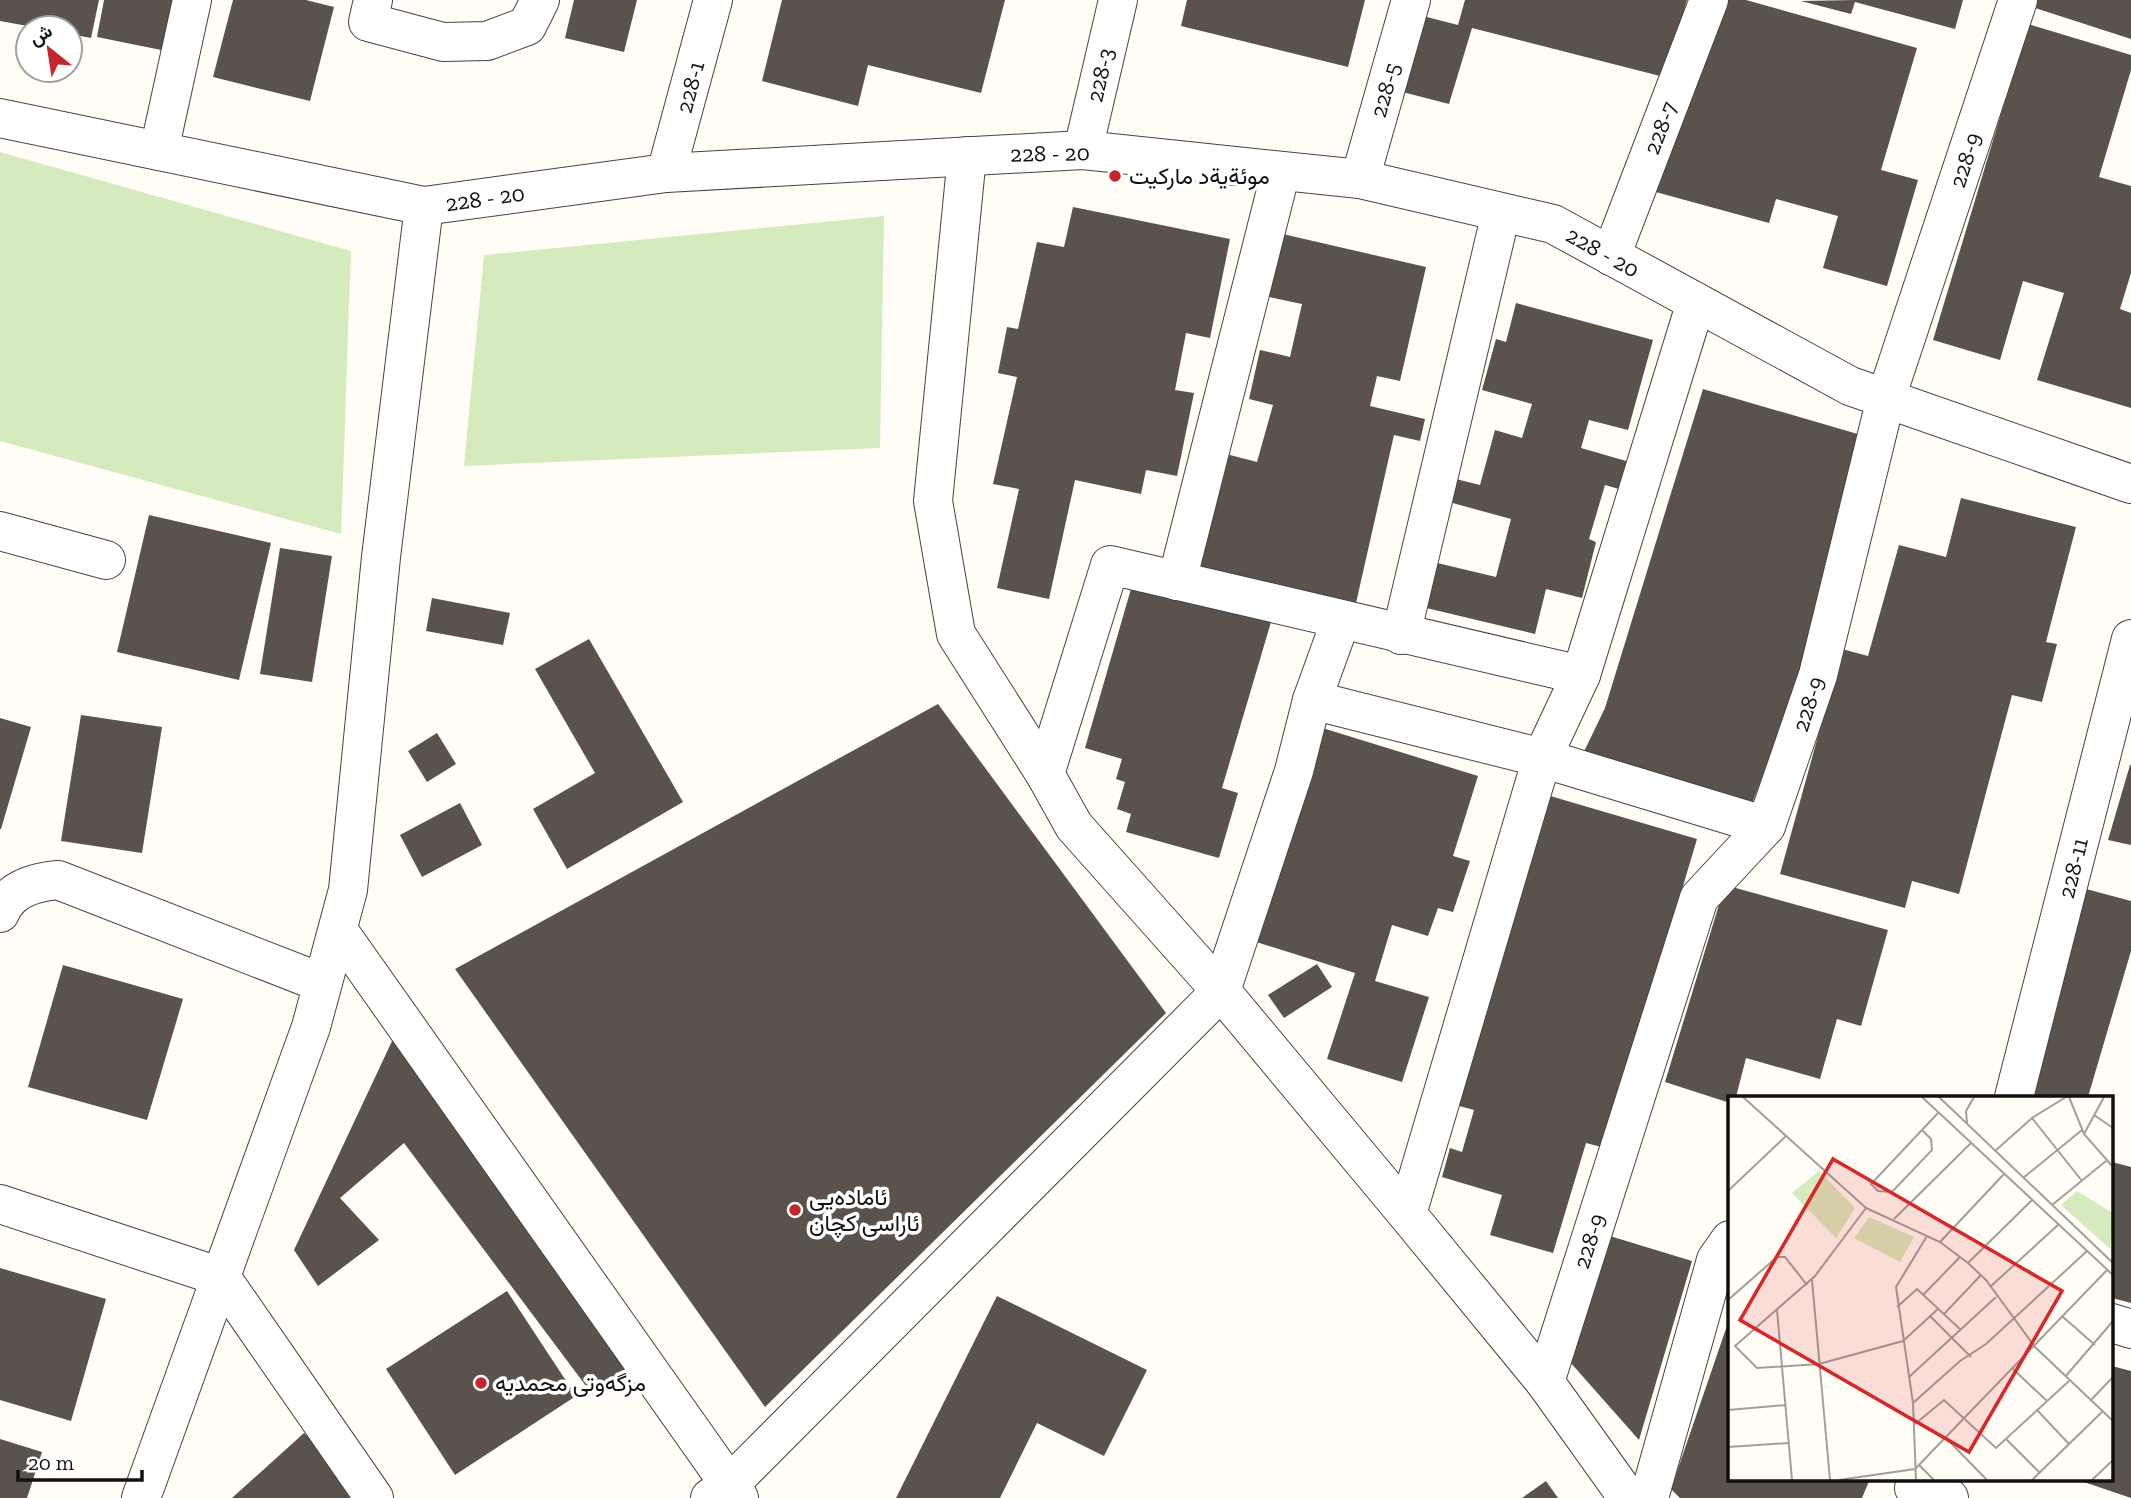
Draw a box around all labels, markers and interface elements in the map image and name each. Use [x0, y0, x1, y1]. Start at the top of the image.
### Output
north arrow [14, 14, 84, 84]
text: ش [25, 19, 57, 50]
street label: 228-3 [1080, 45, 1120, 105]
street label: 228-1 [670, 58, 710, 116]
street label: 228-5 [1364, 59, 1406, 121]
street label: 228-7 [1637, 97, 1683, 158]
street label: 228-9 [1943, 129, 1987, 191]
street label: 228 - 20 [1010, 138, 1090, 168]
place label: موئةيةد ماركيت [1129, 162, 1270, 191]
marker: موئةيةد ماركيت [1107, 168, 1123, 184]
street label: 228 - 20 [444, 179, 526, 217]
street label: 228 - 20 [1561, 220, 1645, 284]
street label: 228-9 [1786, 673, 1830, 735]
street label: 228-11 [2052, 835, 2094, 901]
inset map [1728, 1096, 2114, 1480]
place label: ئامادەیی ئاراسی کچان [809, 1183, 919, 1239]
marker: ئامادەیی ئاراسی کچان [787, 1202, 803, 1218]
street label: 228-9 [1567, 1210, 1611, 1272]
place label: مزگەوتی محمدیە [495, 1369, 646, 1398]
marker: مزگەوتی محمدیە [473, 1375, 489, 1391]
scale bar [18, 1438, 142, 1482]
text: 20 m [28, 1450, 74, 1475]

